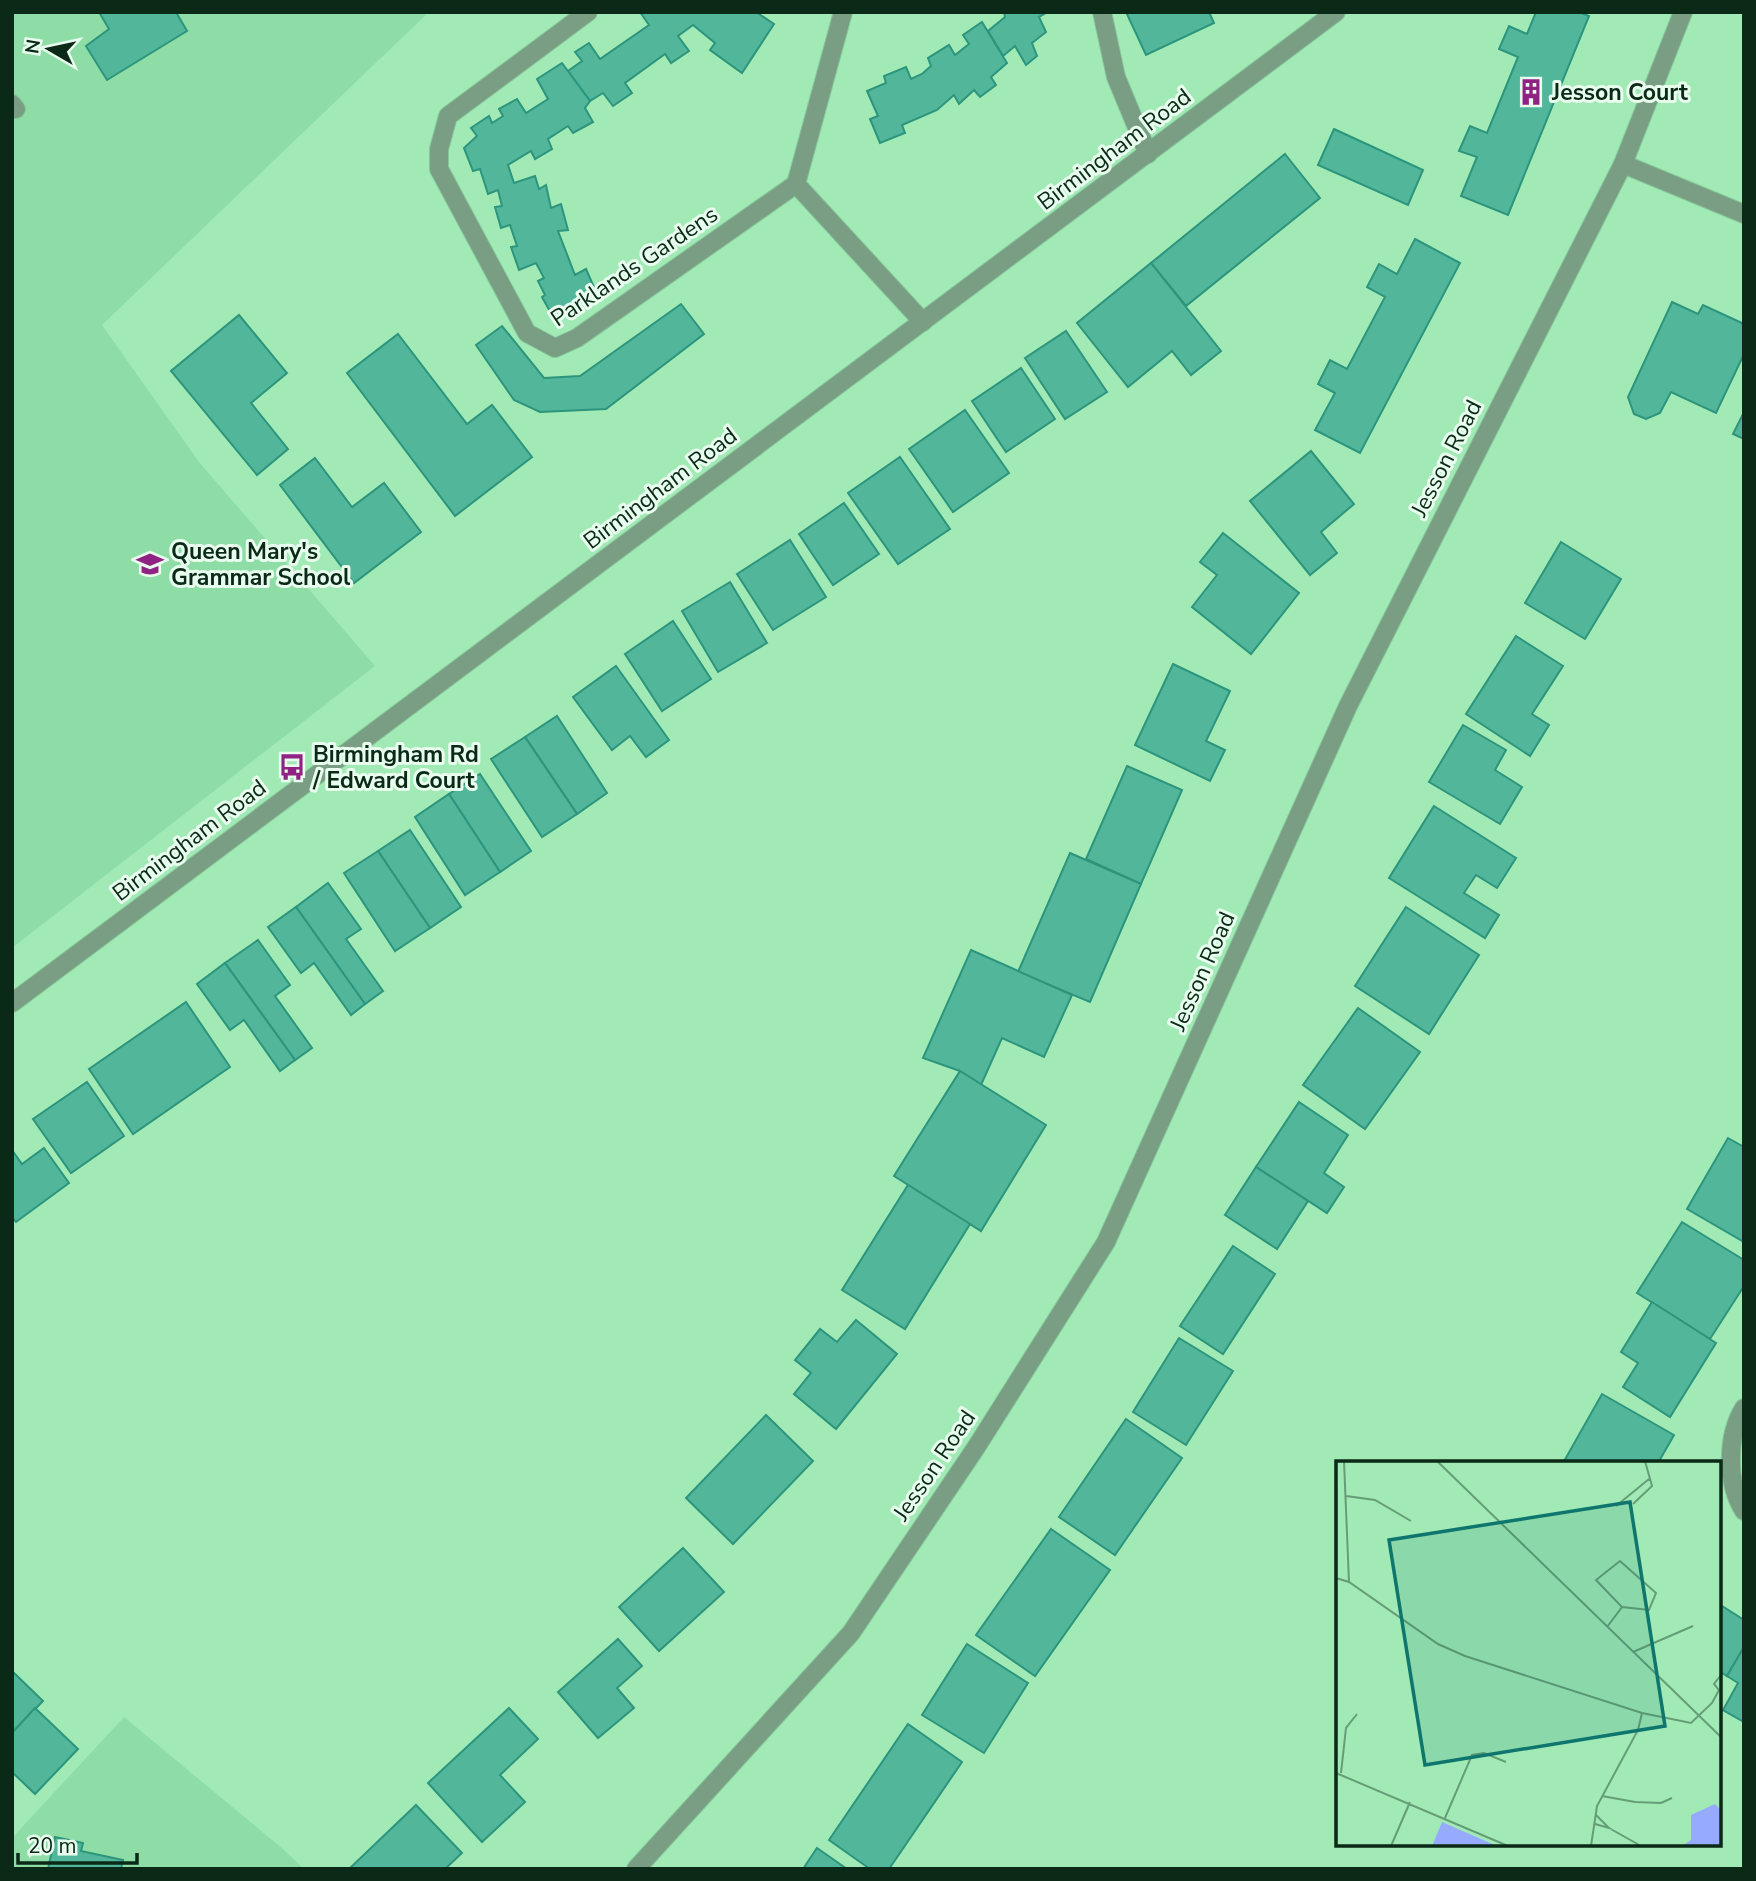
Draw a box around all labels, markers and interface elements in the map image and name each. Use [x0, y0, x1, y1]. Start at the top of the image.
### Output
north arrow [14, 14, 84, 84]
text: N [19, 37, 47, 56]
building icon: Jesson Court [1516, 77, 1546, 107]
place label: Jesson Court [1551, 77, 1688, 108]
street label: Birmingham Road [1031, 81, 1198, 217]
street label: Parklands Gardens [545, 199, 724, 334]
street label: Jesson Road [1403, 395, 1489, 523]
street label: Birmingham Road [577, 420, 744, 556]
place label: Queen Mary's Grammar School [171, 536, 351, 593]
school or university icon: Queen Mary's Grammar School [135, 549, 165, 579]
place label: Birmingham Rd / Edward Court [312, 739, 479, 796]
bus stop icon: Birmingham Rd / Edward Court [277, 752, 307, 782]
street label: Birmingham Road [106, 772, 273, 908]
street label: Jesson Road [1162, 907, 1242, 1036]
street label: Jesson Road [885, 1404, 983, 1527]
inset map [1336, 1461, 1721, 1846]
scale bar [18, 1822, 136, 1866]
text: 20 m [28, 1832, 77, 1860]

